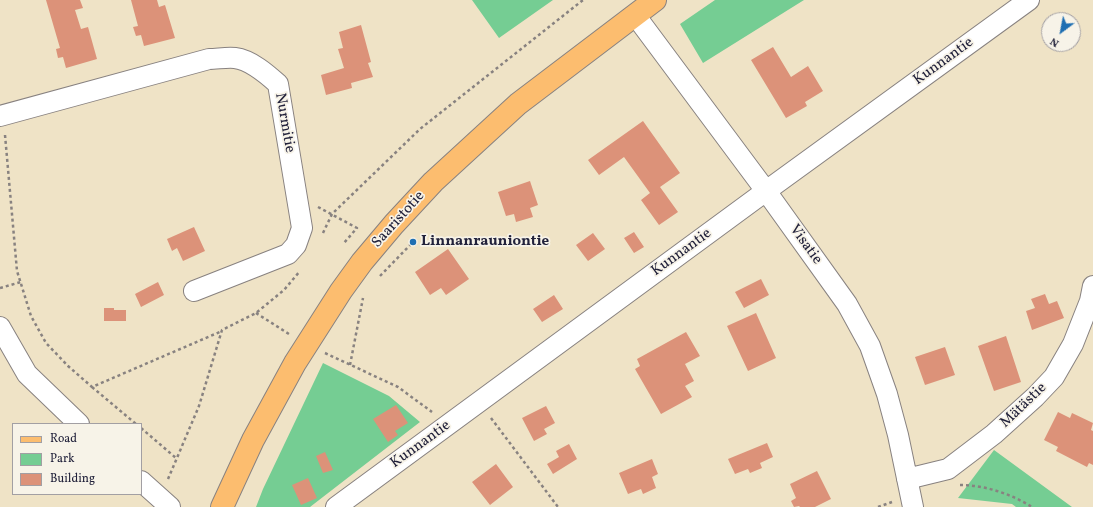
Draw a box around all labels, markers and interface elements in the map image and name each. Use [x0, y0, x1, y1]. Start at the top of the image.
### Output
north arrow [1041, 12, 1081, 52]
text: N [1048, 33, 1062, 50]
street label: Kunnantie [910, 34, 978, 90]
street label: Nurmitie [270, 92, 298, 154]
street label: Saaristotie [369, 188, 429, 252]
street label: Visatie [785, 222, 825, 268]
street label: Kunnantie [648, 225, 716, 281]
place label: Linnanrauniontie [421, 233, 549, 251]
marker: Linnanrauniontie [408, 237, 418, 247]
street label: Mätästie [997, 380, 1051, 432]
street label: Kunnantie [387, 417, 455, 473]
legend [12, 423, 142, 495]
text: Road [50, 431, 77, 447]
text: Park [50, 451, 75, 467]
text: Building [50, 471, 95, 487]

